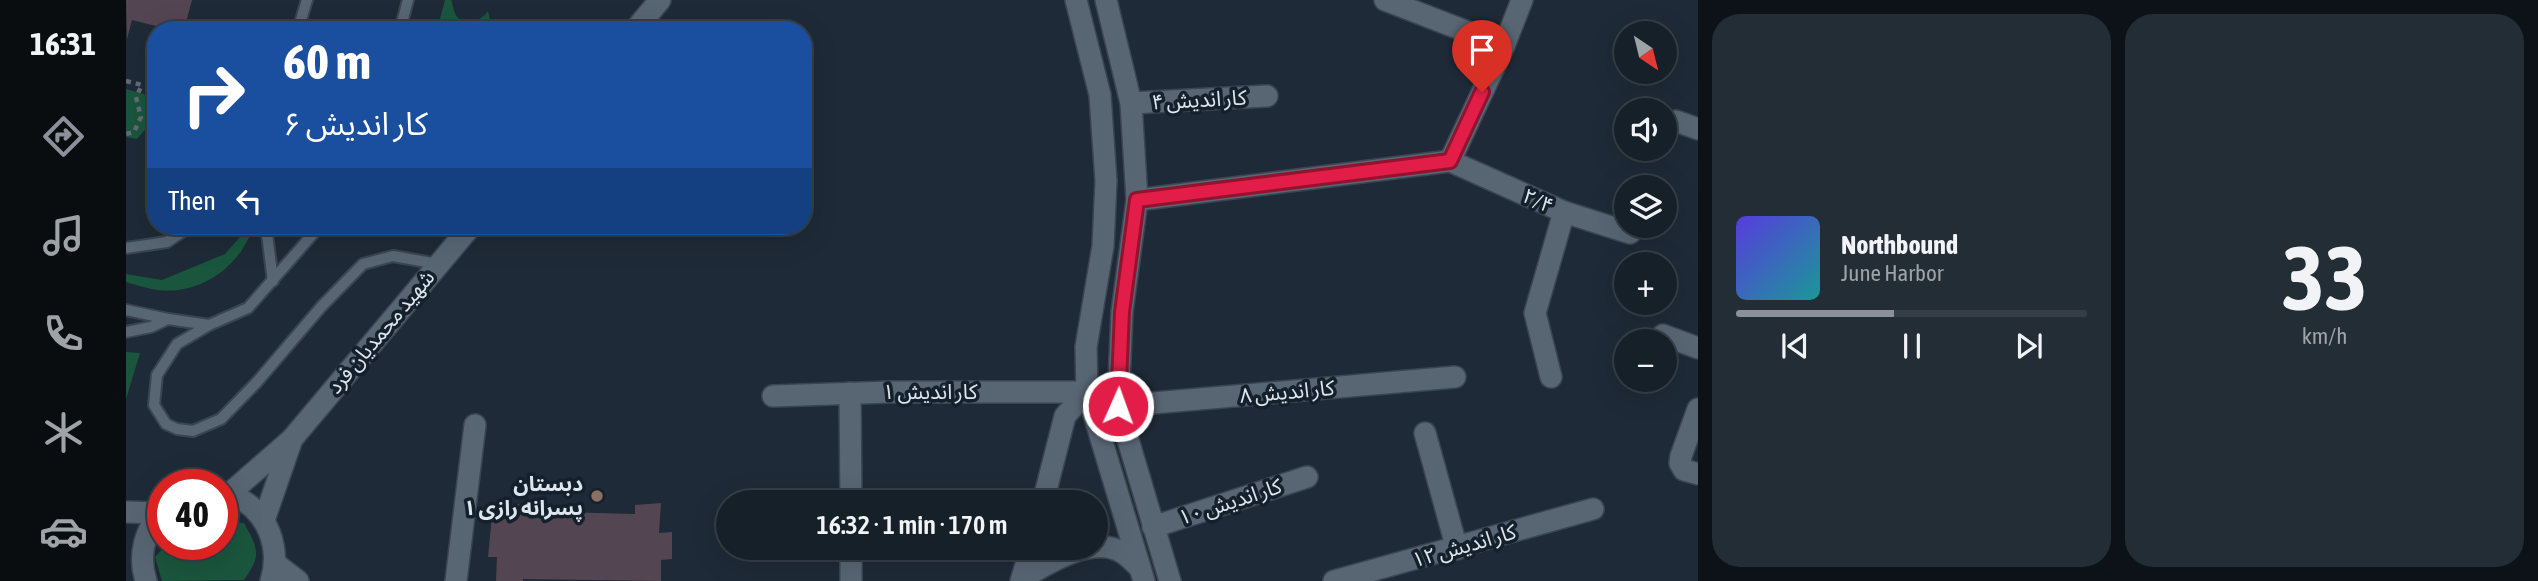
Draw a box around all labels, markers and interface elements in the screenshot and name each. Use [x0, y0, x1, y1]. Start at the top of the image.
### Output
pin [1452, 20, 1512, 92]
north arrow [1614, 21, 1676, 84]
map controls [1614, 21, 1677, 392]
text: 16:31 [30, 25, 96, 62]
icon: arrive [1463, 31, 1501, 69]
text: 60 m [283, 33, 371, 89]
icon: right [168, 49, 259, 140]
street label: ۴ کار اندیش [1151, 85, 1247, 114]
button: sound [1614, 98, 1677, 161]
text: ۶ کار اندیش [283, 105, 428, 142]
icon: directions [39, 112, 88, 161]
button: layers [1614, 175, 1677, 238]
icon: left [230, 182, 268, 220]
street label: ۲/۴ [1519, 183, 1558, 217]
text: Then [168, 186, 216, 216]
icon: music [39, 211, 88, 260]
text: 33 [2282, 225, 2367, 329]
text: Northbound [1841, 230, 1958, 260]
button: + [1614, 252, 1677, 315]
text: June Harbor [1841, 260, 1944, 286]
street label: شهید محمدیان فرد [322, 265, 440, 398]
icon: phone [39, 309, 88, 358]
text: km/h [2302, 323, 2347, 349]
icon: previous [1776, 327, 1814, 365]
icon: pause [1893, 327, 1931, 365]
icon: next [2010, 327, 2048, 365]
button: − [1614, 329, 1677, 392]
position arrow [1081, 369, 1155, 443]
street label: ۸ کار اندیش [1239, 375, 1336, 408]
street label: ۱ کار اندیش [883, 379, 978, 404]
icon: climate [39, 408, 88, 457]
speed limit sign: 40 [147, 469, 238, 560]
place label: دبستان پسرانه رازی ۱ [464, 471, 583, 522]
street label: ۱۰ کار اندیش [1175, 473, 1285, 530]
marker: دبستان پسرانه رازی ۱ [589, 488, 605, 504]
icon: car [39, 507, 88, 556]
text: 16:32 · 1 min · 170 m [817, 510, 1007, 540]
street label: ۱۲ کار اندیش [1409, 519, 1519, 572]

